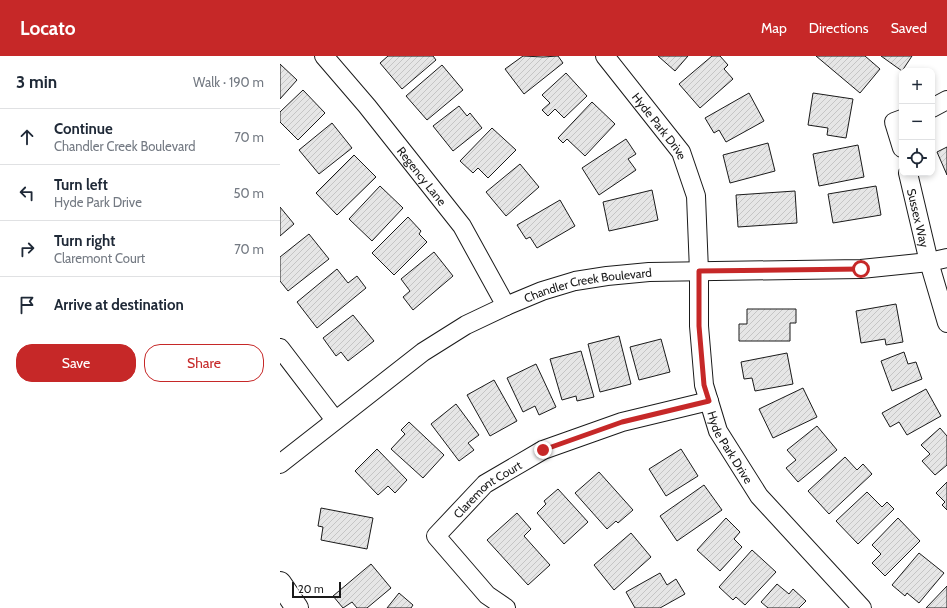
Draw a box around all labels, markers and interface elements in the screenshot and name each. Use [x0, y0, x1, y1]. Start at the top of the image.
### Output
text: Locato [20, 17, 76, 40]
text: Map [761, 19, 787, 37]
text: Directions [809, 19, 869, 37]
text: Saved [891, 19, 927, 37]
map controls [899, 68, 935, 176]
button: + [899, 68, 935, 104]
text: 3 min [16, 72, 57, 92]
text: Walk · 190 m [193, 74, 264, 90]
street label: Hyde Park Drive [629, 89, 690, 161]
button: − [899, 104, 935, 140]
text: Continue [54, 120, 113, 138]
icon: ahead [16, 126, 38, 148]
text: 70 m [234, 129, 264, 145]
text: Chandler Creek Boulevard [54, 138, 195, 154]
button: locate [899, 140, 935, 176]
street label: Regency Lane [394, 143, 450, 208]
text: Turn left [54, 176, 108, 194]
icon: left [16, 182, 38, 204]
text: 50 m [234, 185, 264, 201]
street label: Sussex Way [904, 187, 933, 249]
text: Hyde Park Drive [54, 194, 142, 210]
text: Turn right [54, 232, 115, 250]
icon: right [16, 238, 38, 260]
text: 70 m [234, 241, 264, 257]
text: Claremont Court [54, 250, 145, 266]
route start [852, 260, 870, 278]
street label: Chandler Creek Boulevard [522, 264, 652, 305]
icon: arrive [16, 294, 38, 316]
text: Arrive at destination [54, 296, 184, 314]
button: Save [16, 344, 136, 382]
button: Share [144, 344, 264, 382]
street label: Hyde Park Drive [705, 409, 757, 486]
route end [534, 441, 552, 459]
street label: Claremont Court [450, 457, 524, 521]
scale bar [292, 580, 341, 599]
text: 20 m [298, 582, 324, 596]

